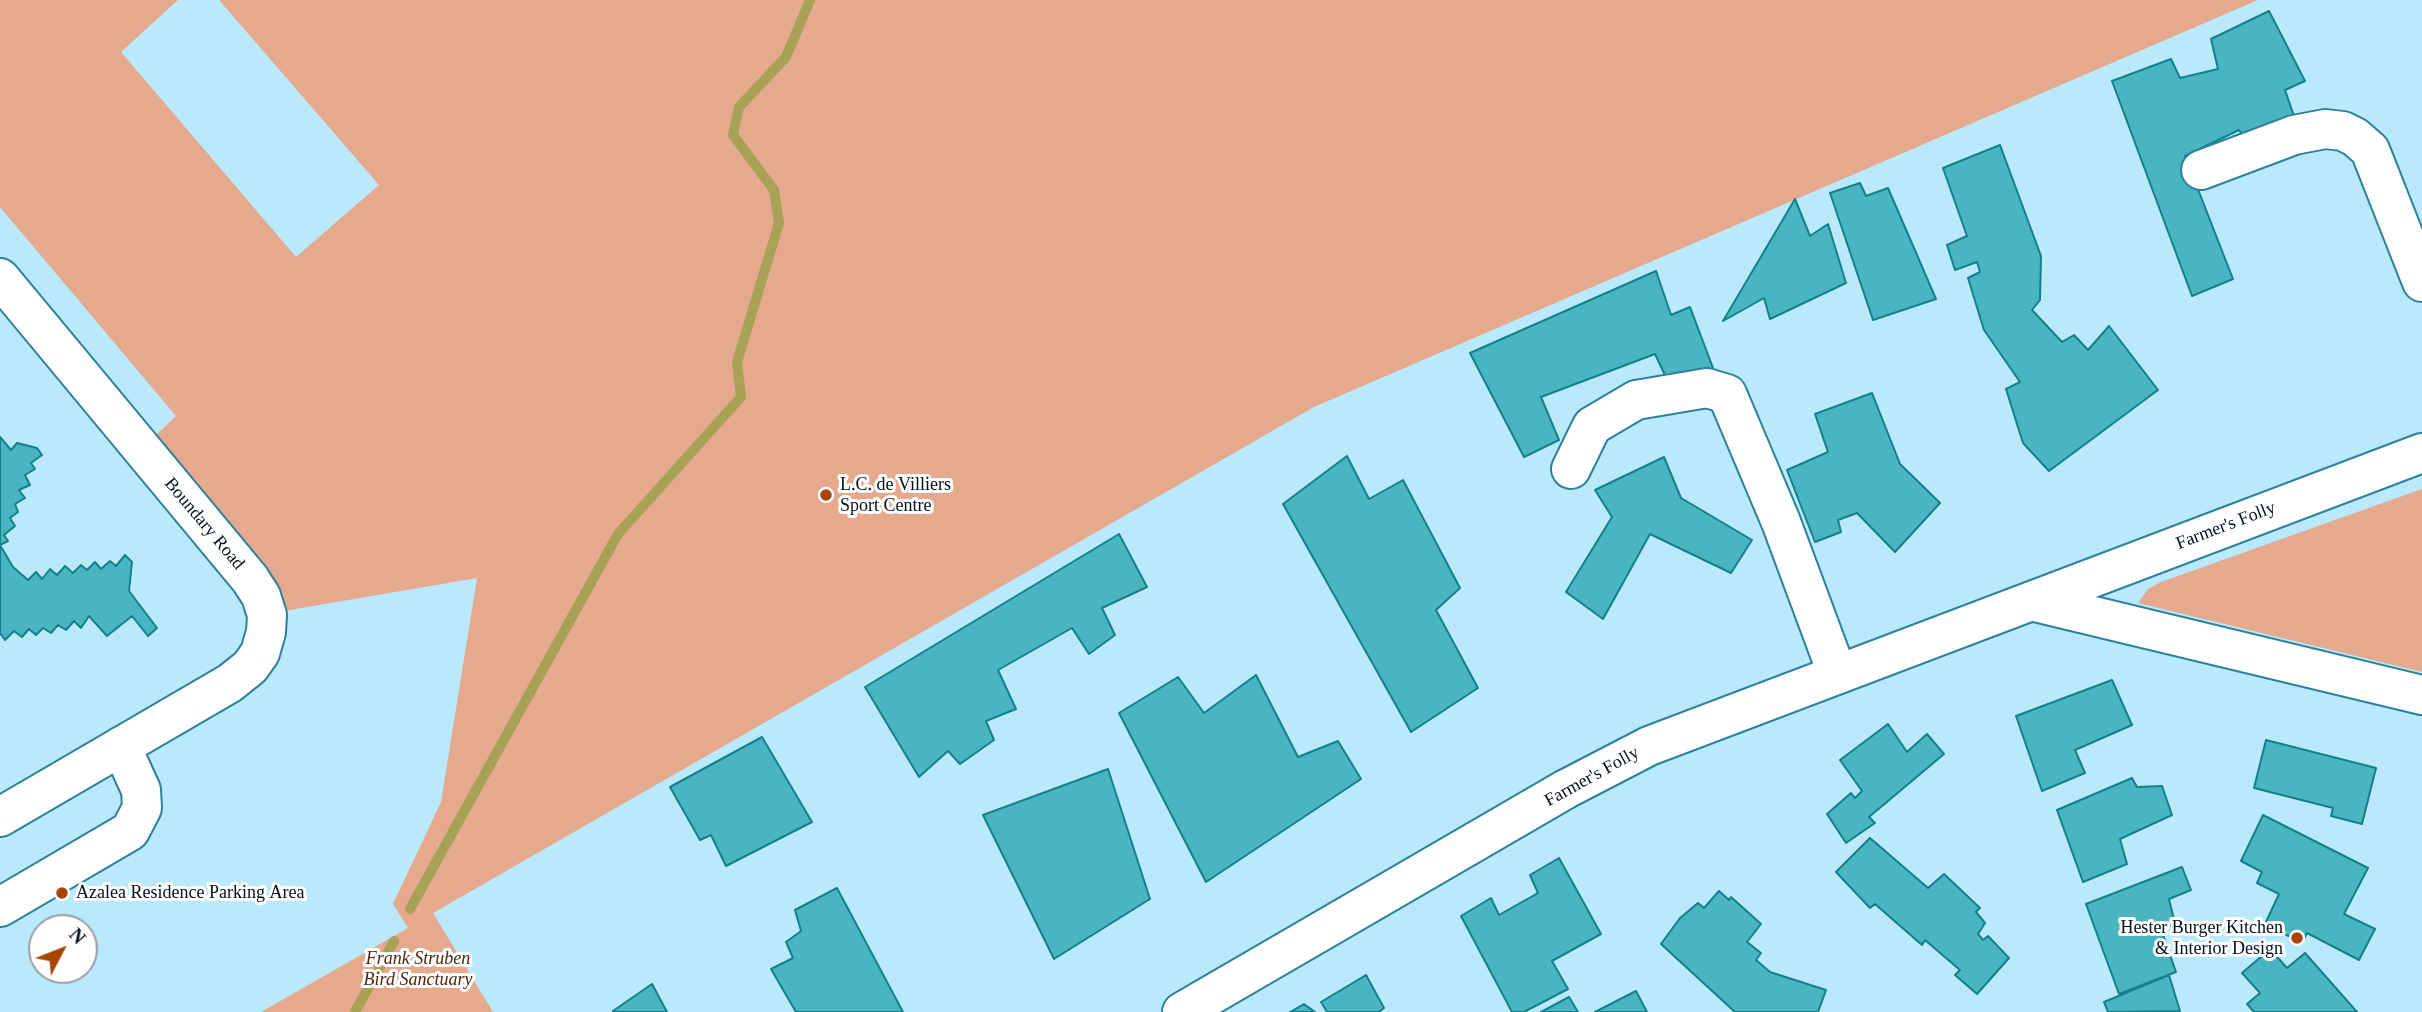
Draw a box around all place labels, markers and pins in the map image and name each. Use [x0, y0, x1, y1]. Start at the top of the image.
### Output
place label: L.C. de Villiers Sport Centre [840, 474, 951, 516]
marker: L.C. de Villiers Sport Centre [818, 487, 834, 503]
place label: Azalea Residence Parking Area [76, 882, 304, 904]
marker: Azalea Residence Parking Area [54, 885, 70, 901]
place label: Hester Burger Kitchen & Interior Design [2120, 917, 2283, 960]
marker: Hester Burger Kitchen & Interior Design [2289, 930, 2305, 946]

